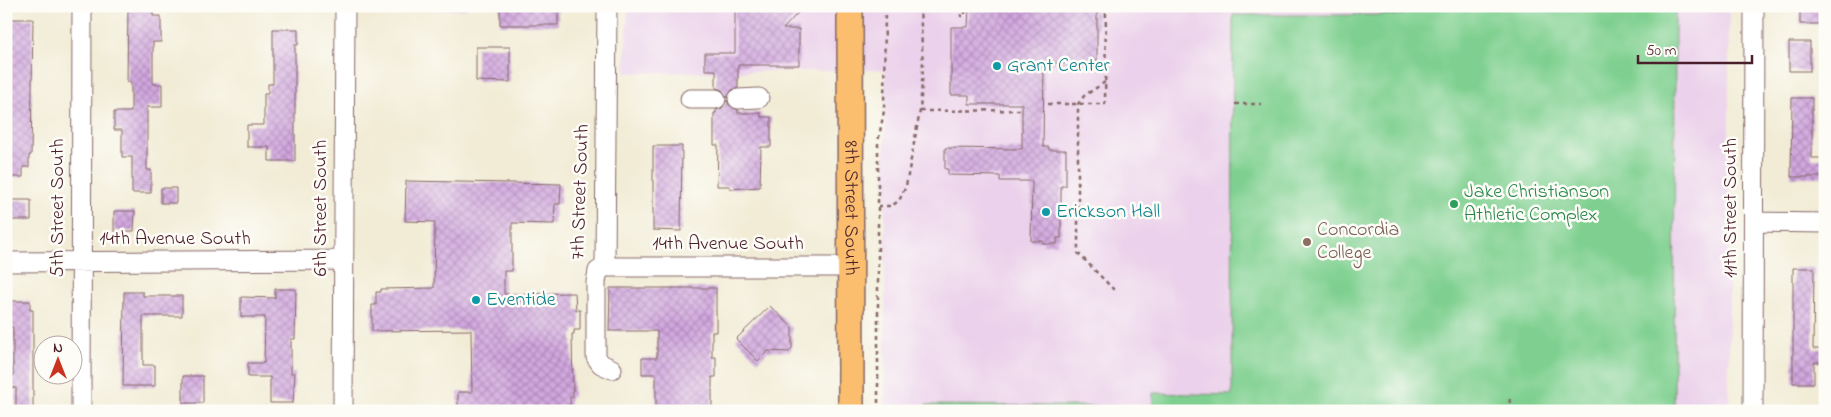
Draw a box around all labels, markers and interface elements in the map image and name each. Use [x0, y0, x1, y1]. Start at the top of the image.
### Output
scale bar [1638, 32, 1752, 64]
text: 50 m [1646, 40, 1677, 62]
place label: Grant Center [1007, 52, 1111, 81]
marker: Grant Center [991, 60, 1003, 72]
street label: 7th Street South [564, 124, 598, 260]
street label: 11th Street South [1717, 138, 1746, 278]
street label: 5th Street South [44, 139, 73, 277]
street label: 6th Street South [307, 140, 336, 276]
street label: 8th Street South [836, 140, 865, 276]
place label: Jake Christianson Athletic Complex [1464, 178, 1609, 230]
place label: Erickson Hall [1056, 198, 1160, 227]
marker: Jake Christianson Athletic Complex [1448, 198, 1460, 210]
marker: Erickson Hall [1040, 206, 1052, 218]
place label: Concordia College [1317, 216, 1399, 269]
street label: 14th Avenue South [99, 225, 251, 254]
street label: 14th Avenue South [652, 230, 804, 259]
marker: Concordia College [1301, 236, 1313, 248]
place label: Eventide [486, 286, 556, 315]
marker: Eventide [470, 294, 482, 306]
north arrow [32, 334, 82, 384]
text: N [53, 338, 63, 359]

